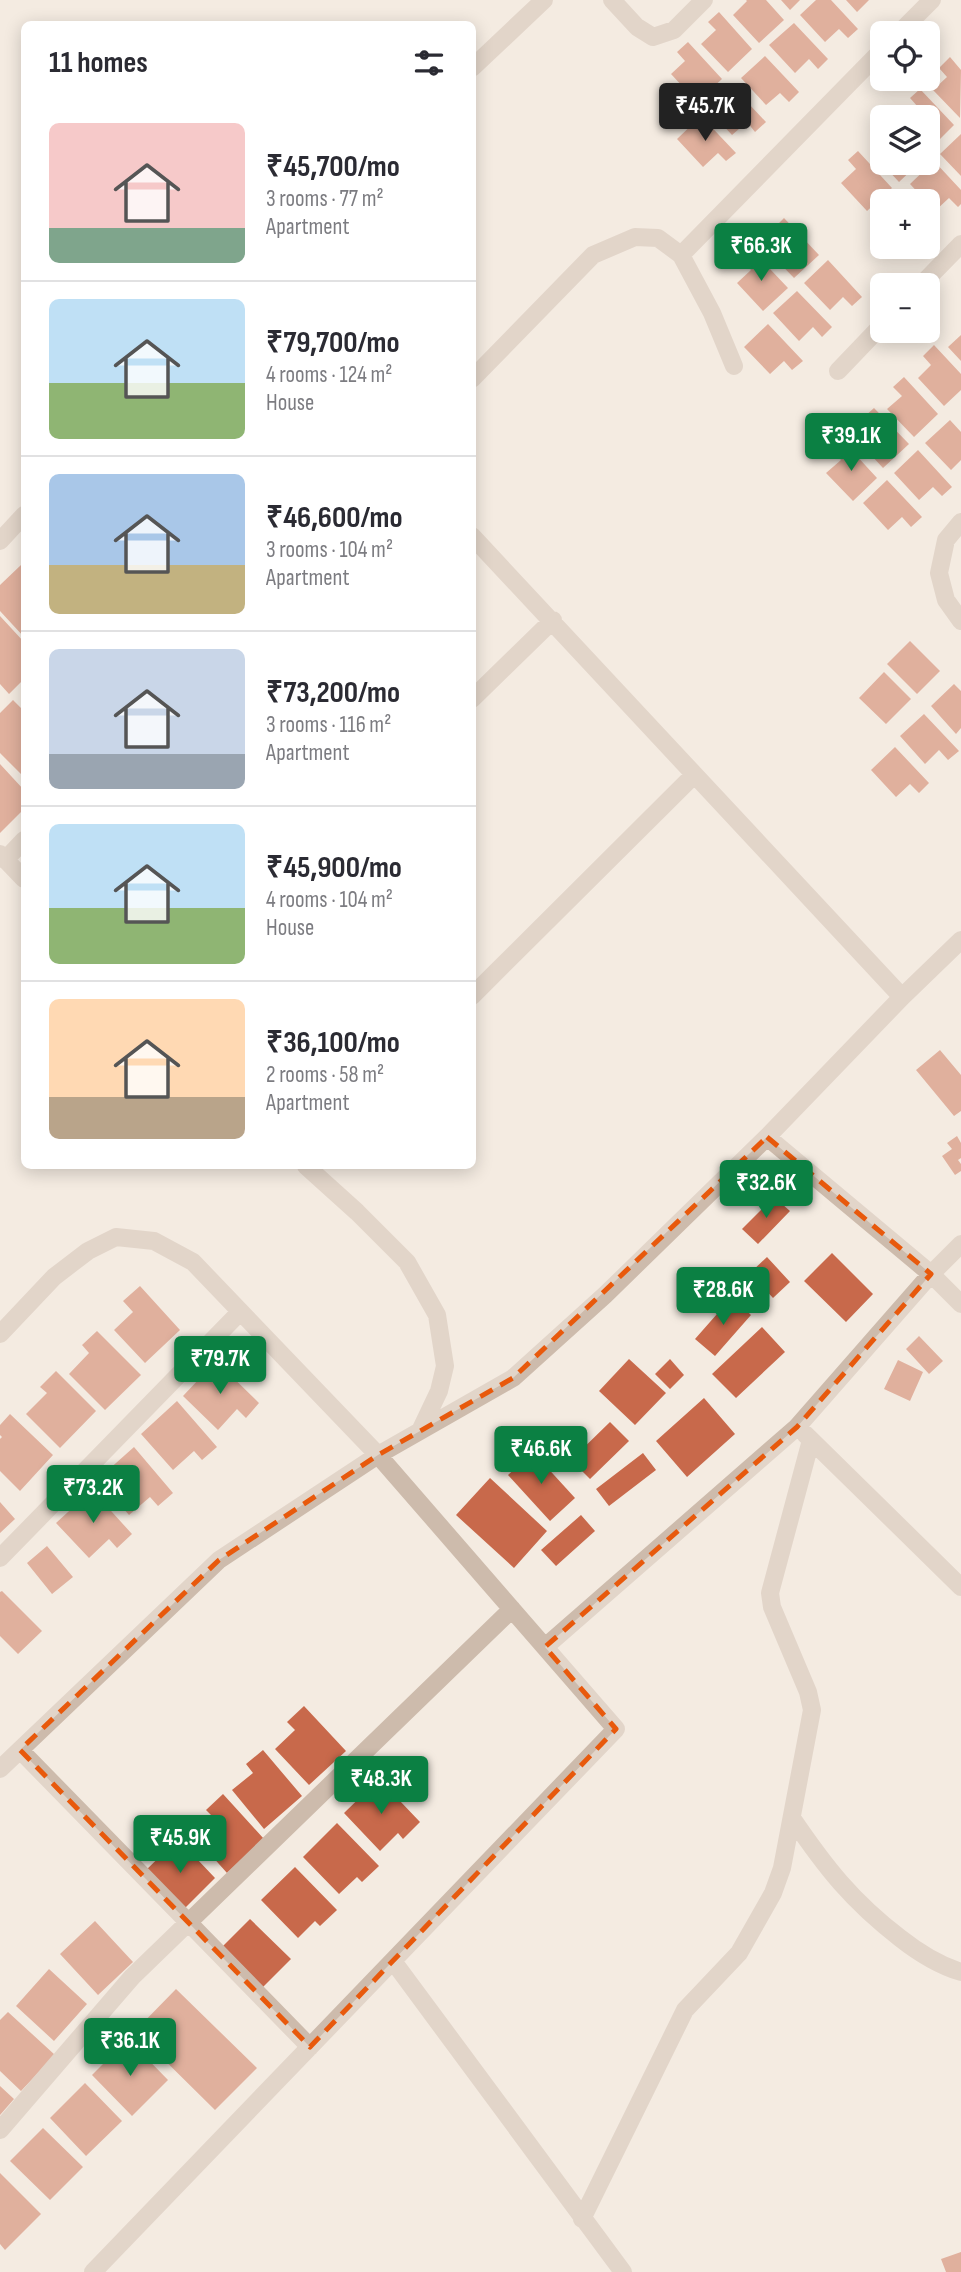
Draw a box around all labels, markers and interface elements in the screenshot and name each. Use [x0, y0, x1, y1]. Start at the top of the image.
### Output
map controls [870, 21, 940, 343]
button: locate [870, 21, 940, 91]
icon: filters [410, 44, 448, 82]
text: 11 homes [49, 45, 148, 81]
pin: ₹45.7K [648, 83, 762, 143]
text: ₹45.7K [675, 92, 735, 120]
button: layers [870, 105, 940, 175]
text: ₹45,700/mo [266, 149, 400, 185]
icon: home [105, 151, 189, 235]
text: 3 rooms · 77 m² [266, 185, 384, 213]
button: + [870, 189, 940, 259]
text: Apartment [266, 213, 350, 241]
pin: ₹66.3K [704, 224, 818, 283]
text: ₹66.3K [730, 232, 792, 260]
button: − [870, 273, 940, 343]
text: ₹79,700/mo [266, 325, 400, 361]
icon: home [105, 327, 189, 411]
text: 4 rooms · 124 m² [266, 361, 392, 389]
text: House [266, 389, 314, 417]
pin: ₹39.1K [794, 414, 908, 473]
text: ₹39.1K [821, 422, 881, 450]
text: ₹46,600/mo [266, 500, 402, 536]
icon: home [105, 502, 189, 586]
text: 3 rooms · 104 m² [266, 536, 393, 564]
text: Apartment [266, 564, 350, 592]
text: ₹73,200/mo [266, 675, 400, 711]
icon: home [105, 677, 189, 761]
text: 3 rooms · 116 m² [266, 711, 391, 739]
text: Apartment [266, 739, 350, 767]
text: ₹45,900/mo [266, 850, 402, 886]
icon: home [105, 852, 189, 936]
text: 4 rooms · 104 m² [266, 886, 393, 914]
text: House [266, 914, 314, 942]
text: ₹36,100/mo [266, 1025, 400, 1061]
icon: home [105, 1027, 189, 1111]
text: 2 rooms · 58 m² [266, 1061, 384, 1089]
text: Apartment [266, 1089, 350, 1117]
pin: ₹32.6K [709, 1160, 823, 1220]
text: ₹32.6K [736, 1169, 796, 1197]
pin: ₹28.6K [666, 1268, 780, 1327]
text: ₹28.6K [693, 1276, 753, 1304]
pin: ₹79.7K [163, 1336, 277, 1396]
text: ₹79.7K [190, 1345, 250, 1373]
pin: ₹46.6K [484, 1426, 598, 1486]
text: ₹46.6K [510, 1435, 572, 1463]
pin: ₹73.2K [36, 1466, 150, 1525]
text: ₹73.2K [63, 1474, 123, 1502]
pin: ₹48.3K [324, 1756, 438, 1816]
text: ₹48.3K [350, 1765, 412, 1793]
pin: ₹45.9K [123, 1815, 237, 1875]
text: ₹45.9K [149, 1824, 211, 1852]
pin: ₹36.1K [73, 2018, 187, 2078]
text: ₹36.1K [100, 2027, 160, 2055]

